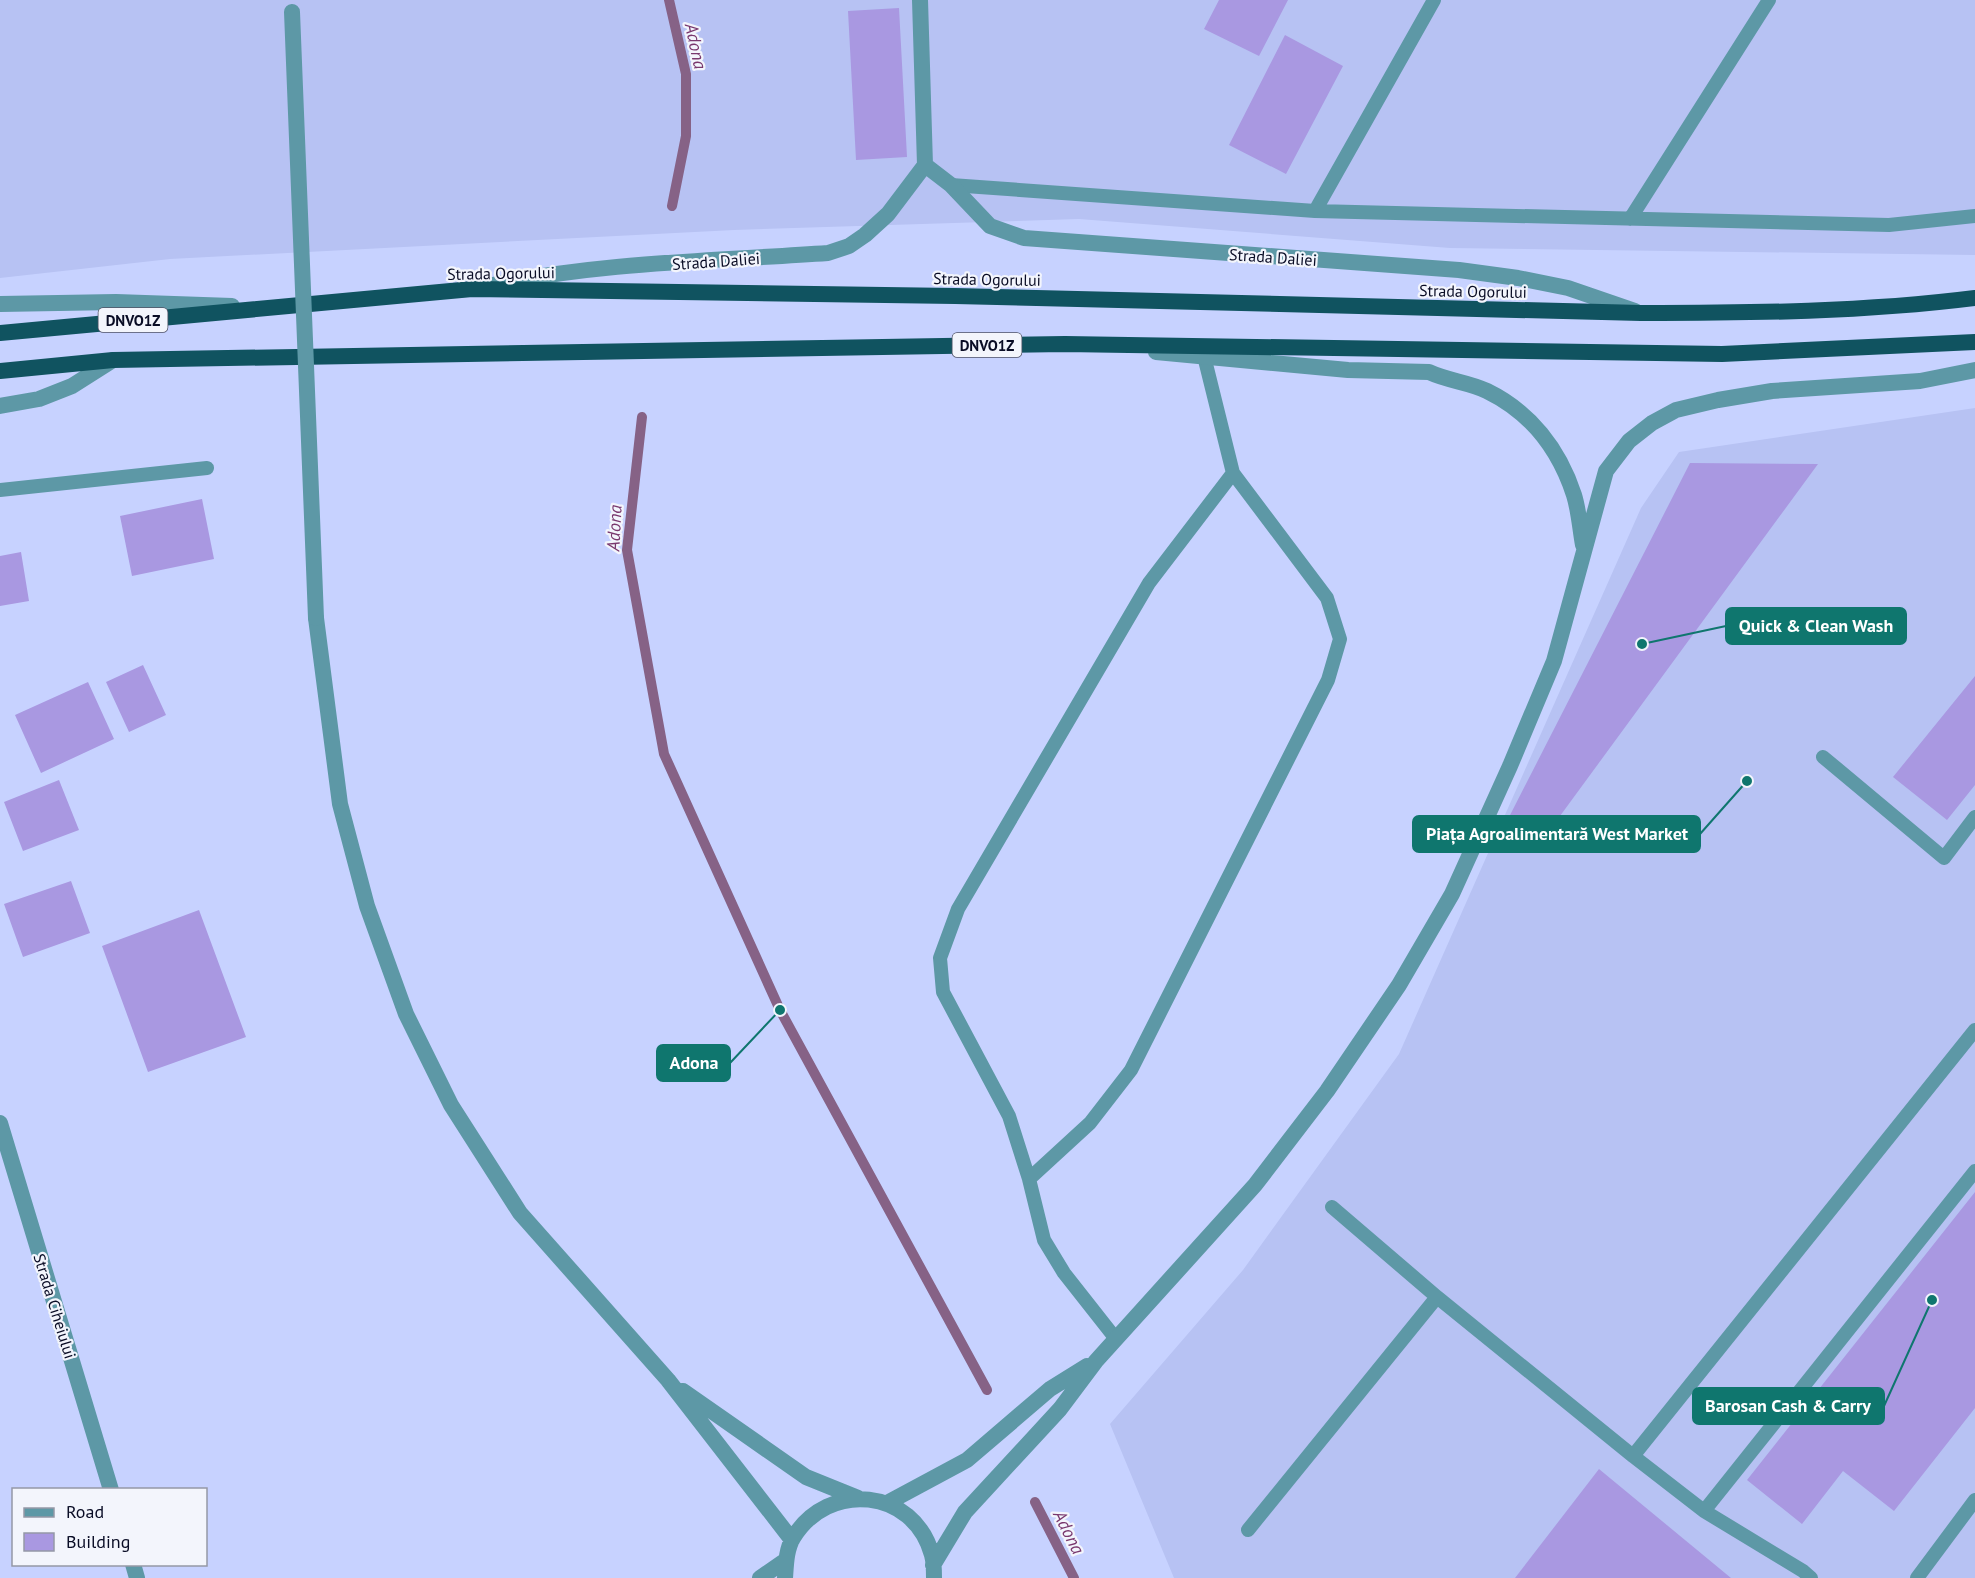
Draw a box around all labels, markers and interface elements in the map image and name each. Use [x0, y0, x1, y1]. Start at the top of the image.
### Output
water label: Adona [680, 20, 712, 71]
street label: Strada Daliei [1228, 244, 1318, 270]
street label: Strada Daliei [671, 248, 761, 274]
street label: Strada Ogorului [447, 262, 555, 284]
street label: Strada Ogorului [933, 268, 1041, 290]
street label: Strada Ogorului [1419, 280, 1527, 302]
road number: DNVO1Z [98, 308, 168, 332]
road number: DNVO1Z [952, 333, 1022, 357]
water label: Adona [601, 504, 627, 553]
callout: Quick & Clean Wash [1726, 608, 1906, 644]
text: Quick & Clean Wash [1739, 614, 1893, 637]
callout: Piața Agroalimentară West Market [1413, 816, 1700, 852]
text: Piața Agroalimentară West Market [1426, 822, 1689, 845]
callout: Adona [657, 1045, 730, 1081]
text: Adona [670, 1051, 719, 1074]
street label: Strada Ciheiului [30, 1251, 80, 1361]
callout: Barosan Cash & Carry [1693, 1388, 1884, 1424]
text: Barosan Cash & Carry [1705, 1394, 1871, 1417]
legend [12, 1488, 207, 1566]
text: Road [66, 1500, 104, 1523]
water label: Adona [1048, 1505, 1090, 1558]
text: Building [66, 1530, 130, 1553]

